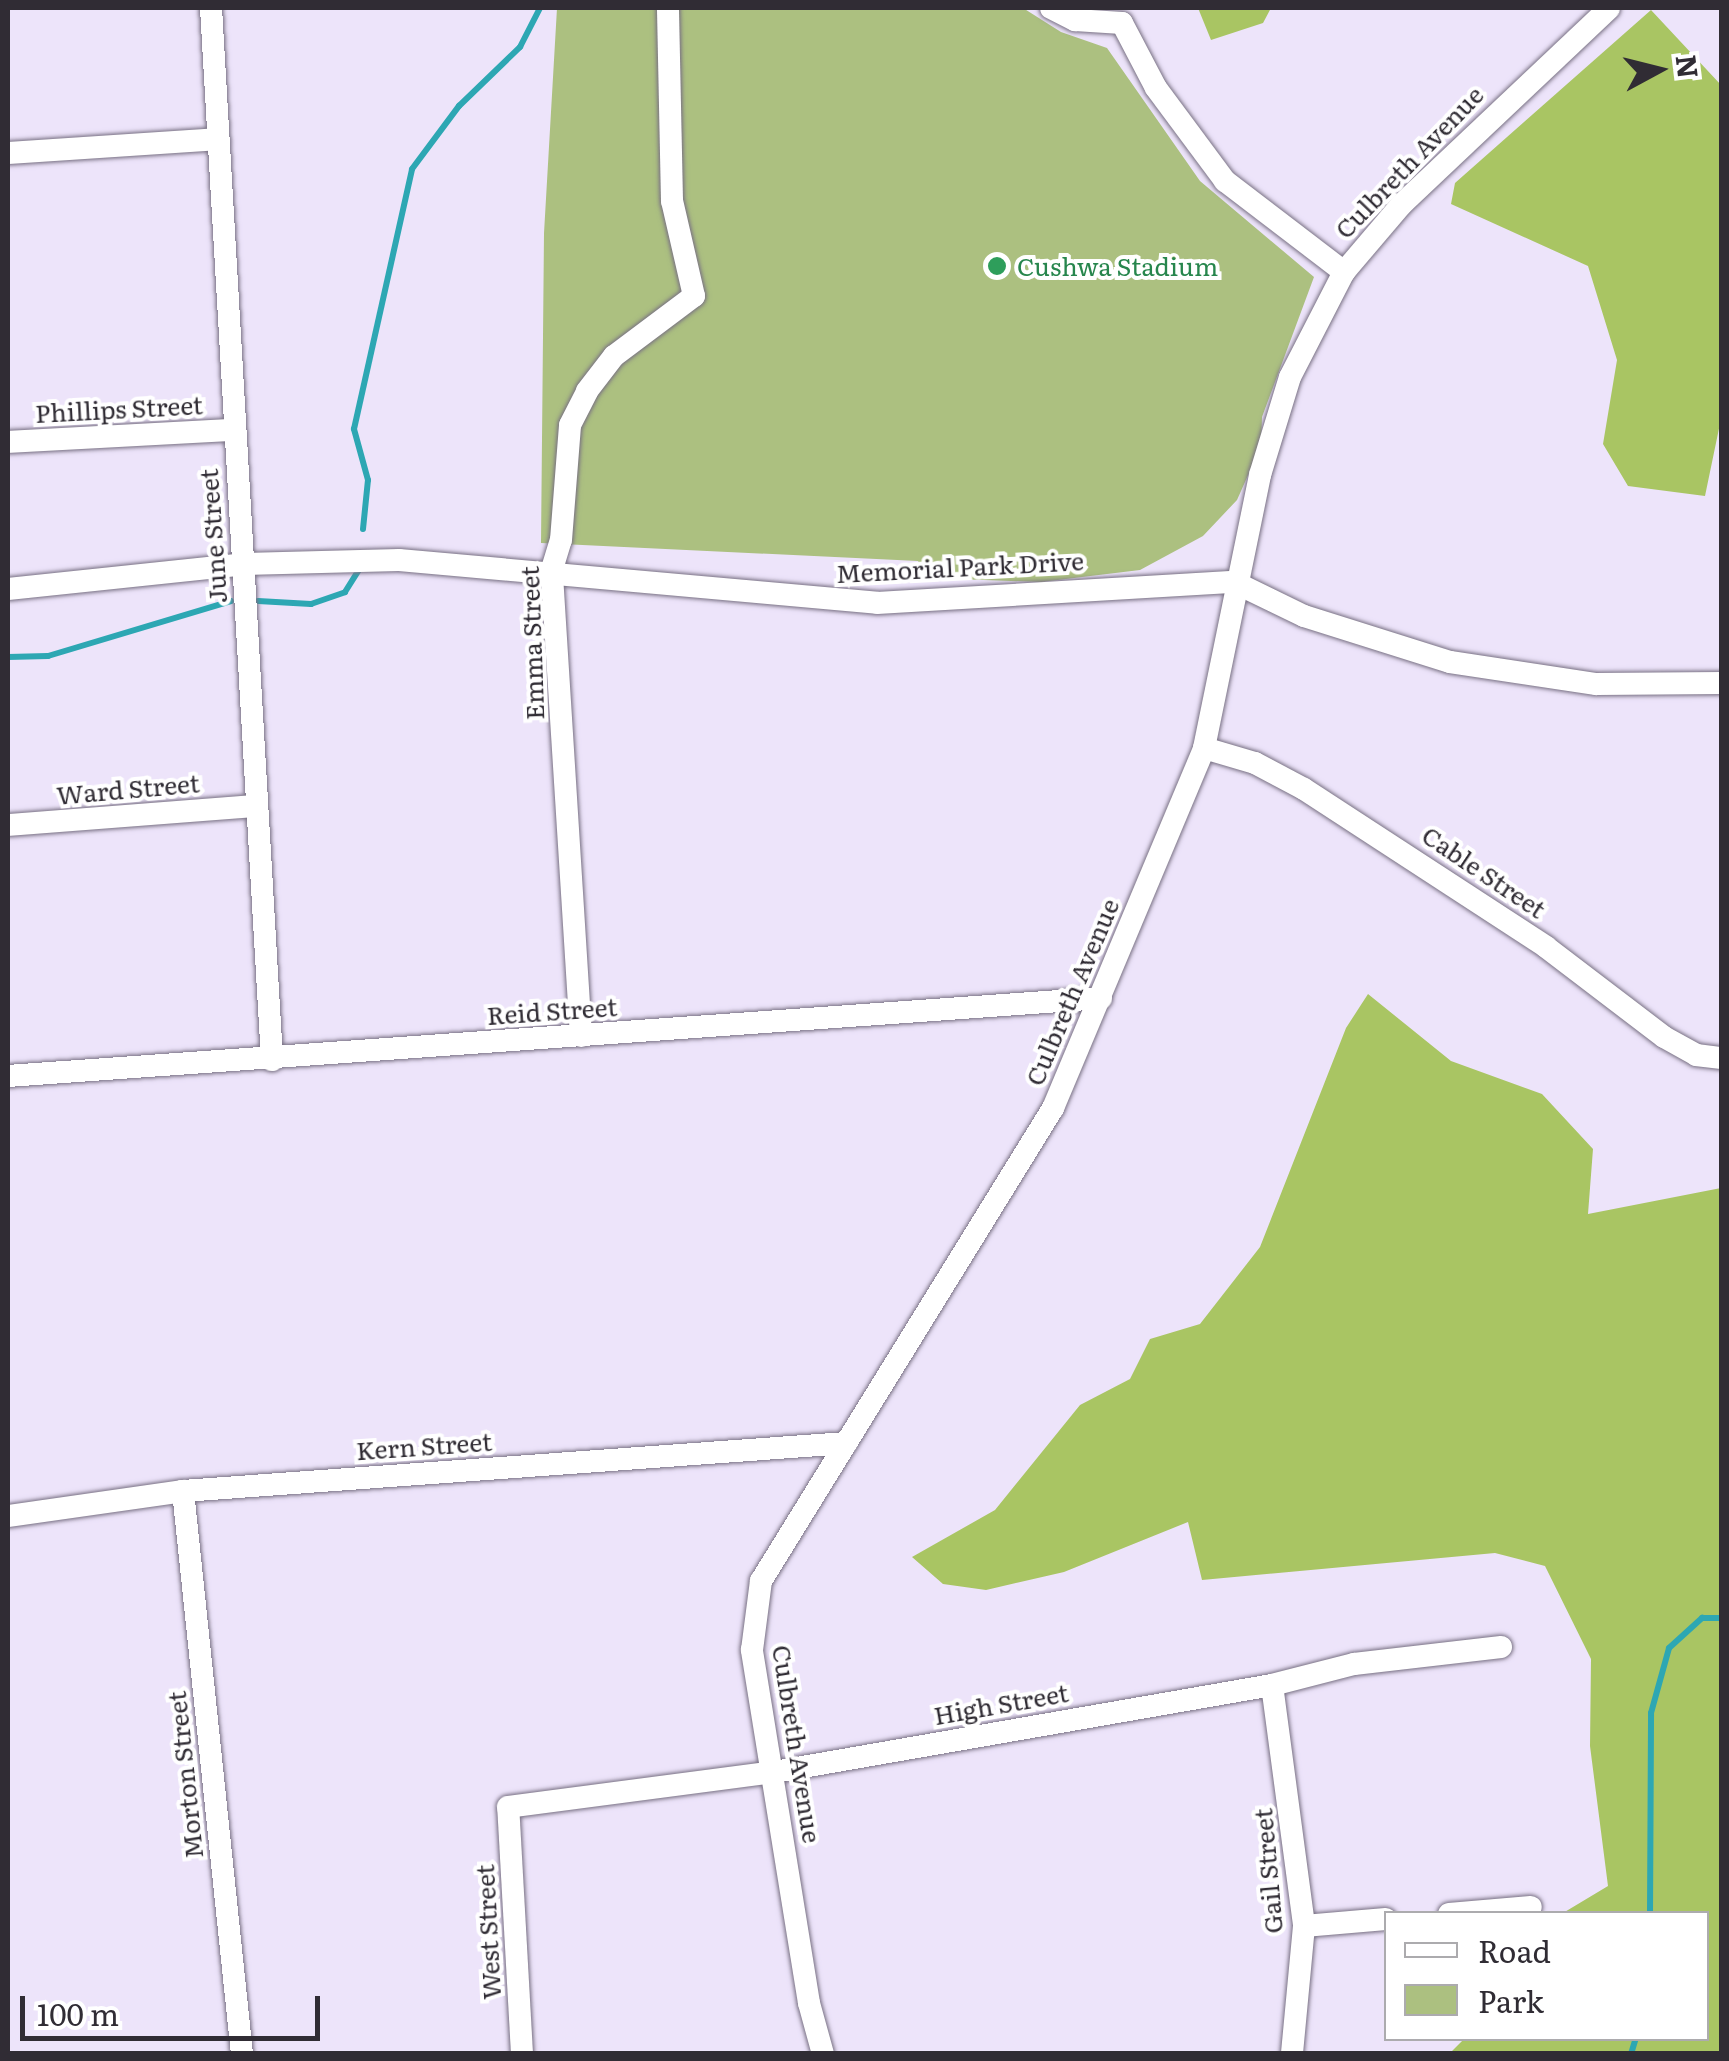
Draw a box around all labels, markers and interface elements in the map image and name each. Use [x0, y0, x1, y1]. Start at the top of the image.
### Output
north arrow [1609, 20, 1709, 120]
text: N [1667, 52, 1711, 81]
street label: Culbreth Avenue [1329, 80, 1489, 244]
place label: Cushwa Stadium [1017, 251, 1218, 281]
marker: Cushwa Stadium [986, 255, 1008, 277]
street label: Phillips Street [34, 390, 204, 428]
street label: June Street [193, 468, 233, 604]
street label: Memorial Park Drive [835, 546, 1085, 588]
street label: Emma Street [514, 565, 550, 721]
street label: Ward Street [55, 768, 201, 810]
street label: Cable Street [1417, 820, 1551, 924]
street label: Culbreth Avenue [1019, 894, 1125, 1090]
street label: Reid Street [486, 991, 618, 1031]
street label: Kern Street [355, 1426, 493, 1466]
street label: Culbreth Avenue [767, 1643, 827, 1845]
street label: High Street [931, 1677, 1071, 1731]
street label: Morton Street [161, 1690, 209, 1860]
street label: Gail Street [1248, 1807, 1288, 1935]
street label: West Street [469, 1864, 507, 2000]
legend [1384, 1911, 1709, 2041]
text: Road [1478, 1928, 1551, 1972]
scale bar [25, 1976, 325, 2038]
text: Park [1478, 1978, 1544, 2022]
text: 100 m [37, 1991, 119, 2035]

